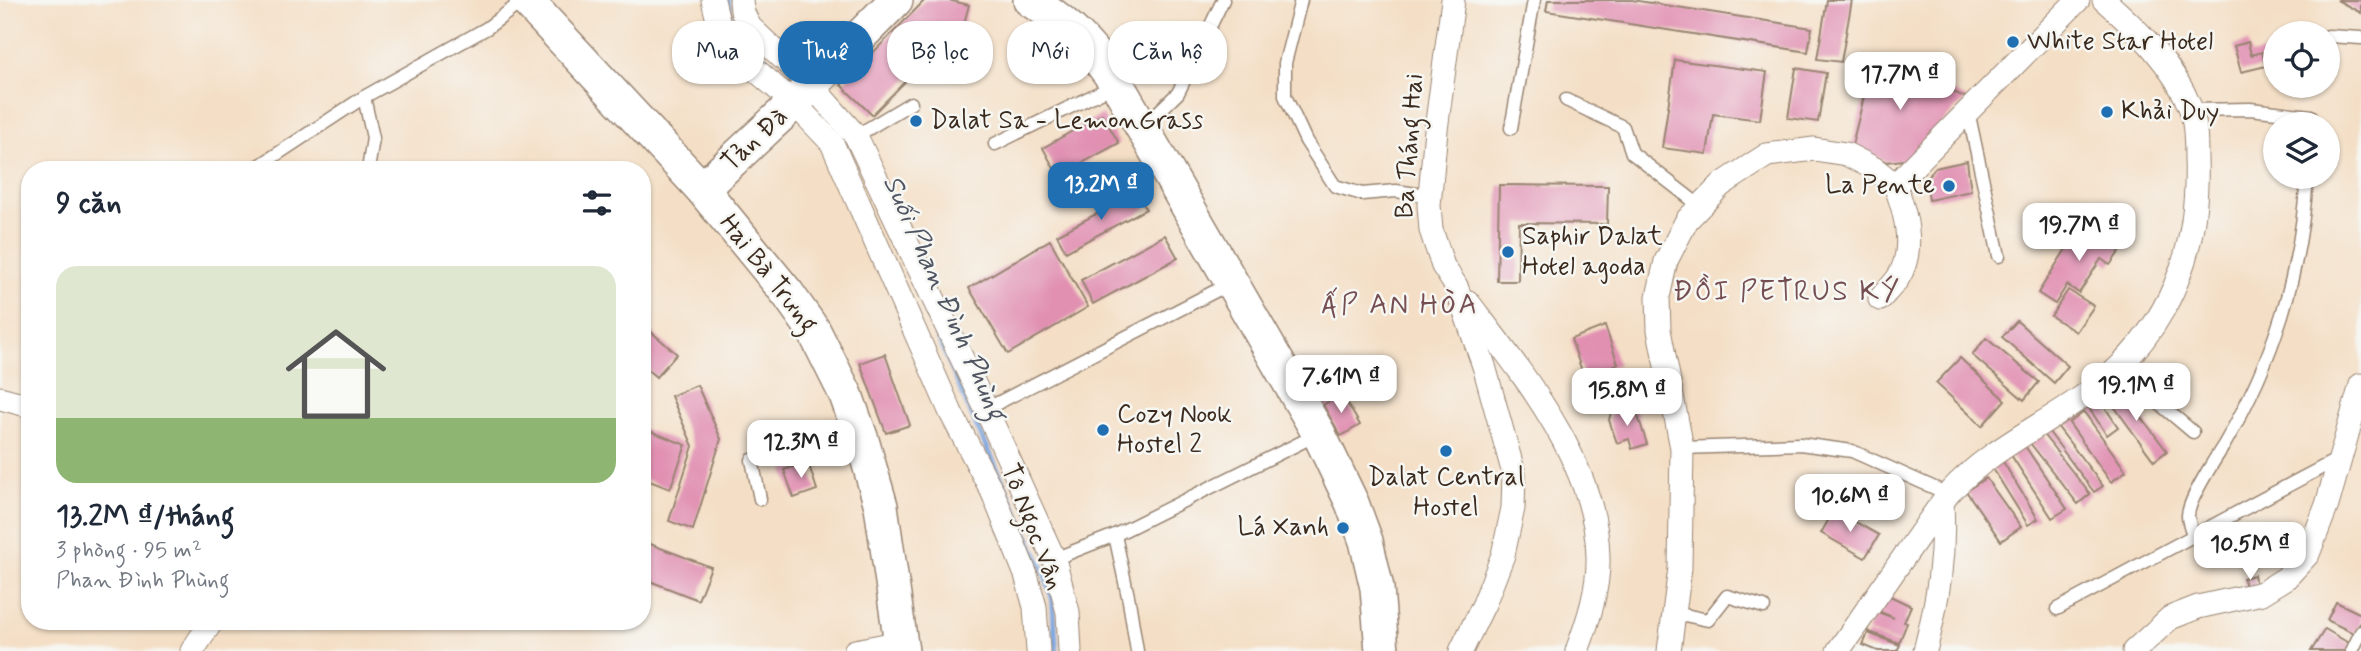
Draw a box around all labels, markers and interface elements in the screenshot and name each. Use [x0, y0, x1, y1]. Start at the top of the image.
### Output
chip: Mua [672, 21, 764, 84]
chip: Thuê [778, 21, 873, 84]
chip: Bộ lọc [887, 21, 993, 84]
chip: Mới [1007, 21, 1094, 84]
chip: Căn hộ [1108, 21, 1227, 84]
map controls [2263, 21, 2340, 189]
button: locate [2263, 21, 2340, 98]
place label: White Star Hotel [2027, 25, 2213, 59]
marker: White Star Hotel [2005, 34, 2021, 50]
pin: 17.7M ₫ [1835, 52, 1965, 112]
text: 17.7M ₫ [1861, 60, 1939, 90]
street label: Ba Tháng Hai [1388, 72, 1435, 220]
place label: Khải Duy [2121, 95, 2219, 129]
street label: Tản Đà [714, 100, 796, 180]
place label: Dalat Sa - LemonGrass [930, 104, 1203, 138]
marker: Khải Duy [2099, 104, 2115, 120]
button: layers [2263, 112, 2340, 189]
marker: Dalat Sa - LemonGrass [908, 113, 924, 129]
pin: 13.2M ₫ [1036, 162, 1166, 222]
place label: La Pente [1825, 169, 1935, 203]
water label: Suối Phan Đình Phùng [871, 170, 1016, 430]
text: 13.2M ₫ [1064, 170, 1138, 200]
marker: La Pente [1941, 178, 1957, 194]
text: 9 căn [56, 184, 122, 223]
icon: filters [578, 184, 616, 222]
pin: 19.7M ₫ [2014, 204, 2144, 263]
street label: Hai Bà Trưng [709, 208, 825, 342]
text: 19.7M ₫ [2039, 211, 2119, 241]
place label: Saphir Dalat Hotel agoda [1522, 220, 1663, 284]
marker: Saphir Dalat Hotel agoda [1500, 244, 1516, 260]
district label: ĐỒI PETRUS KÝ [1673, 273, 1901, 311]
district label: ẤP AN HÒA [1321, 287, 1479, 324]
icon: home [273, 311, 399, 437]
pin: 7.61M ₫ [1276, 356, 1406, 415]
text: 7.61M ₫ [1302, 363, 1380, 393]
pin: 19.1M ₫ [2071, 364, 2201, 423]
pin: 15.8M ₫ [1562, 368, 1692, 428]
text: 19.1M ₫ [2097, 371, 2175, 401]
text: 15.8M ₫ [1588, 376, 1666, 406]
place label: Cozy Nook Hostel 2 [1117, 398, 1232, 462]
pin: 12.3M ₫ [736, 420, 866, 480]
marker: Cozy Nook Hostel 2 [1095, 422, 1111, 438]
text: 12.3M ₫ [763, 428, 839, 458]
marker: Dalat Central Hostel [1438, 443, 1454, 459]
street label: Tô Ngọc Vân [990, 459, 1072, 596]
place label: Dalat Central Hostel [1368, 461, 1524, 525]
pin: 10.6M ₫ [1785, 475, 1915, 534]
text: 10.6M ₫ [1811, 482, 1889, 512]
text: 13.2M ₫/tháng [56, 497, 235, 536]
place label: Lá Xanh [1237, 511, 1329, 545]
marker: Lá Xanh [1335, 520, 1351, 536]
pin: 10.5M ₫ [2185, 522, 2315, 582]
text: 10.5M ₫ [2210, 530, 2290, 560]
text: 3 phòng · 95 m² [56, 536, 202, 566]
text: Phan Đình Phùng [56, 566, 230, 596]

